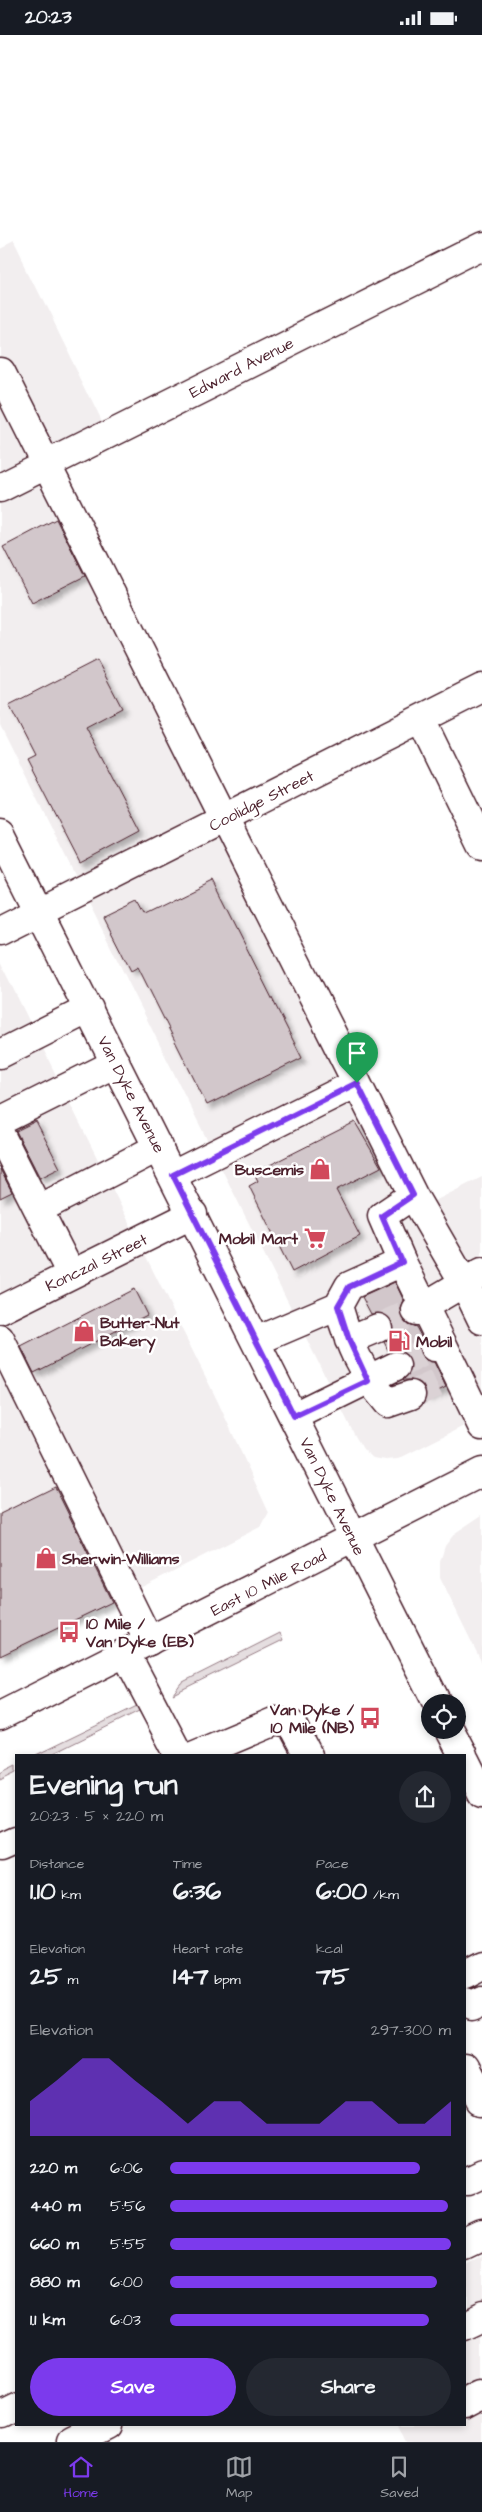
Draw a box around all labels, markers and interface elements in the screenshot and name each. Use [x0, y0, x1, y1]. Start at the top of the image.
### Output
text: 20:23 [25, 4, 72, 31]
street label: Edward Avenue [186, 332, 298, 404]
street label: Coolidge Street [205, 765, 319, 838]
street label: Van Dyke Avenue [91, 1032, 170, 1158]
pin [336, 1032, 378, 1083]
icon: arrive [343, 1039, 371, 1067]
shop icon: Buscemis [307, 1156, 333, 1182]
place label: Buscemis [235, 1159, 304, 1181]
supermarket icon: Mobil Mart [302, 1225, 328, 1251]
street label: Konczal Street [42, 1228, 152, 1297]
place label: Mobil Mart [219, 1228, 299, 1250]
place label: Butter-Nut Bakery [100, 1312, 180, 1353]
shop icon: Butter-Nut Bakery [71, 1318, 97, 1344]
fuel station icon: Mobil [386, 1328, 412, 1354]
place label: Mobil [416, 1331, 453, 1353]
street label: Van Dyke Avenue [293, 1434, 370, 1560]
street label: East 10 Mile Road [207, 1544, 330, 1622]
shop icon: Sherwin-Williams [33, 1545, 59, 1571]
place label: Sherwin-Williams [61, 1548, 180, 1570]
place label: 10 Mile / Van Dyke (EB) [85, 1613, 194, 1654]
bus stop icon: 10 Mile / Van Dyke (EB) [56, 1619, 82, 1645]
map controls [421, 1694, 466, 1739]
button: locate [421, 1694, 466, 1739]
place label: Van Dyke / 10 Mile (NB) [269, 1699, 355, 1739]
bus stop icon: Van Dyke / 10 Mile (NB) [357, 1705, 383, 1731]
text: Evening run [30, 1766, 178, 1805]
button: share [399, 1771, 451, 1823]
text: 20:23 · 5 × 220 m [30, 1805, 163, 1827]
text: Distance [30, 1854, 84, 1874]
text: Time [173, 1854, 202, 1874]
text: Pace [316, 1854, 348, 1874]
text: 1.10 [30, 1874, 56, 1909]
text: 6:36 [173, 1874, 221, 1909]
text: 6:00 [316, 1874, 367, 1909]
text: km [56, 1885, 81, 1905]
text: /km [367, 1885, 399, 1905]
text: Elevation [30, 1939, 85, 1959]
text: Heart rate [173, 1939, 243, 1959]
text: kcal [316, 1939, 343, 1959]
text: 25 [30, 1959, 62, 1994]
text: 147 [173, 1959, 209, 1994]
text: 75 [316, 1959, 349, 1994]
text: m [62, 1970, 79, 1990]
text: bpm [209, 1970, 241, 1990]
text: Elevation [30, 2019, 93, 2041]
text: 297–300 m [371, 2019, 451, 2041]
text: 220 m [30, 2157, 77, 2179]
text: 6:06 [110, 2157, 143, 2179]
text: 440 m [30, 2195, 81, 2217]
text: 5:56 [110, 2195, 145, 2217]
text: 660 m [30, 2233, 79, 2255]
text: 5:55 [110, 2233, 147, 2255]
text: 880 m [30, 2271, 80, 2293]
text: 6:00 [110, 2271, 143, 2293]
text: 1.1 km [30, 2309, 65, 2331]
text: 6:03 [110, 2309, 141, 2331]
button: Save [30, 2358, 236, 2416]
button: Share [246, 2358, 451, 2416]
tab: Home [64, 2453, 98, 2503]
tab: Map [225, 2453, 253, 2503]
tab: Saved [380, 2453, 418, 2503]

